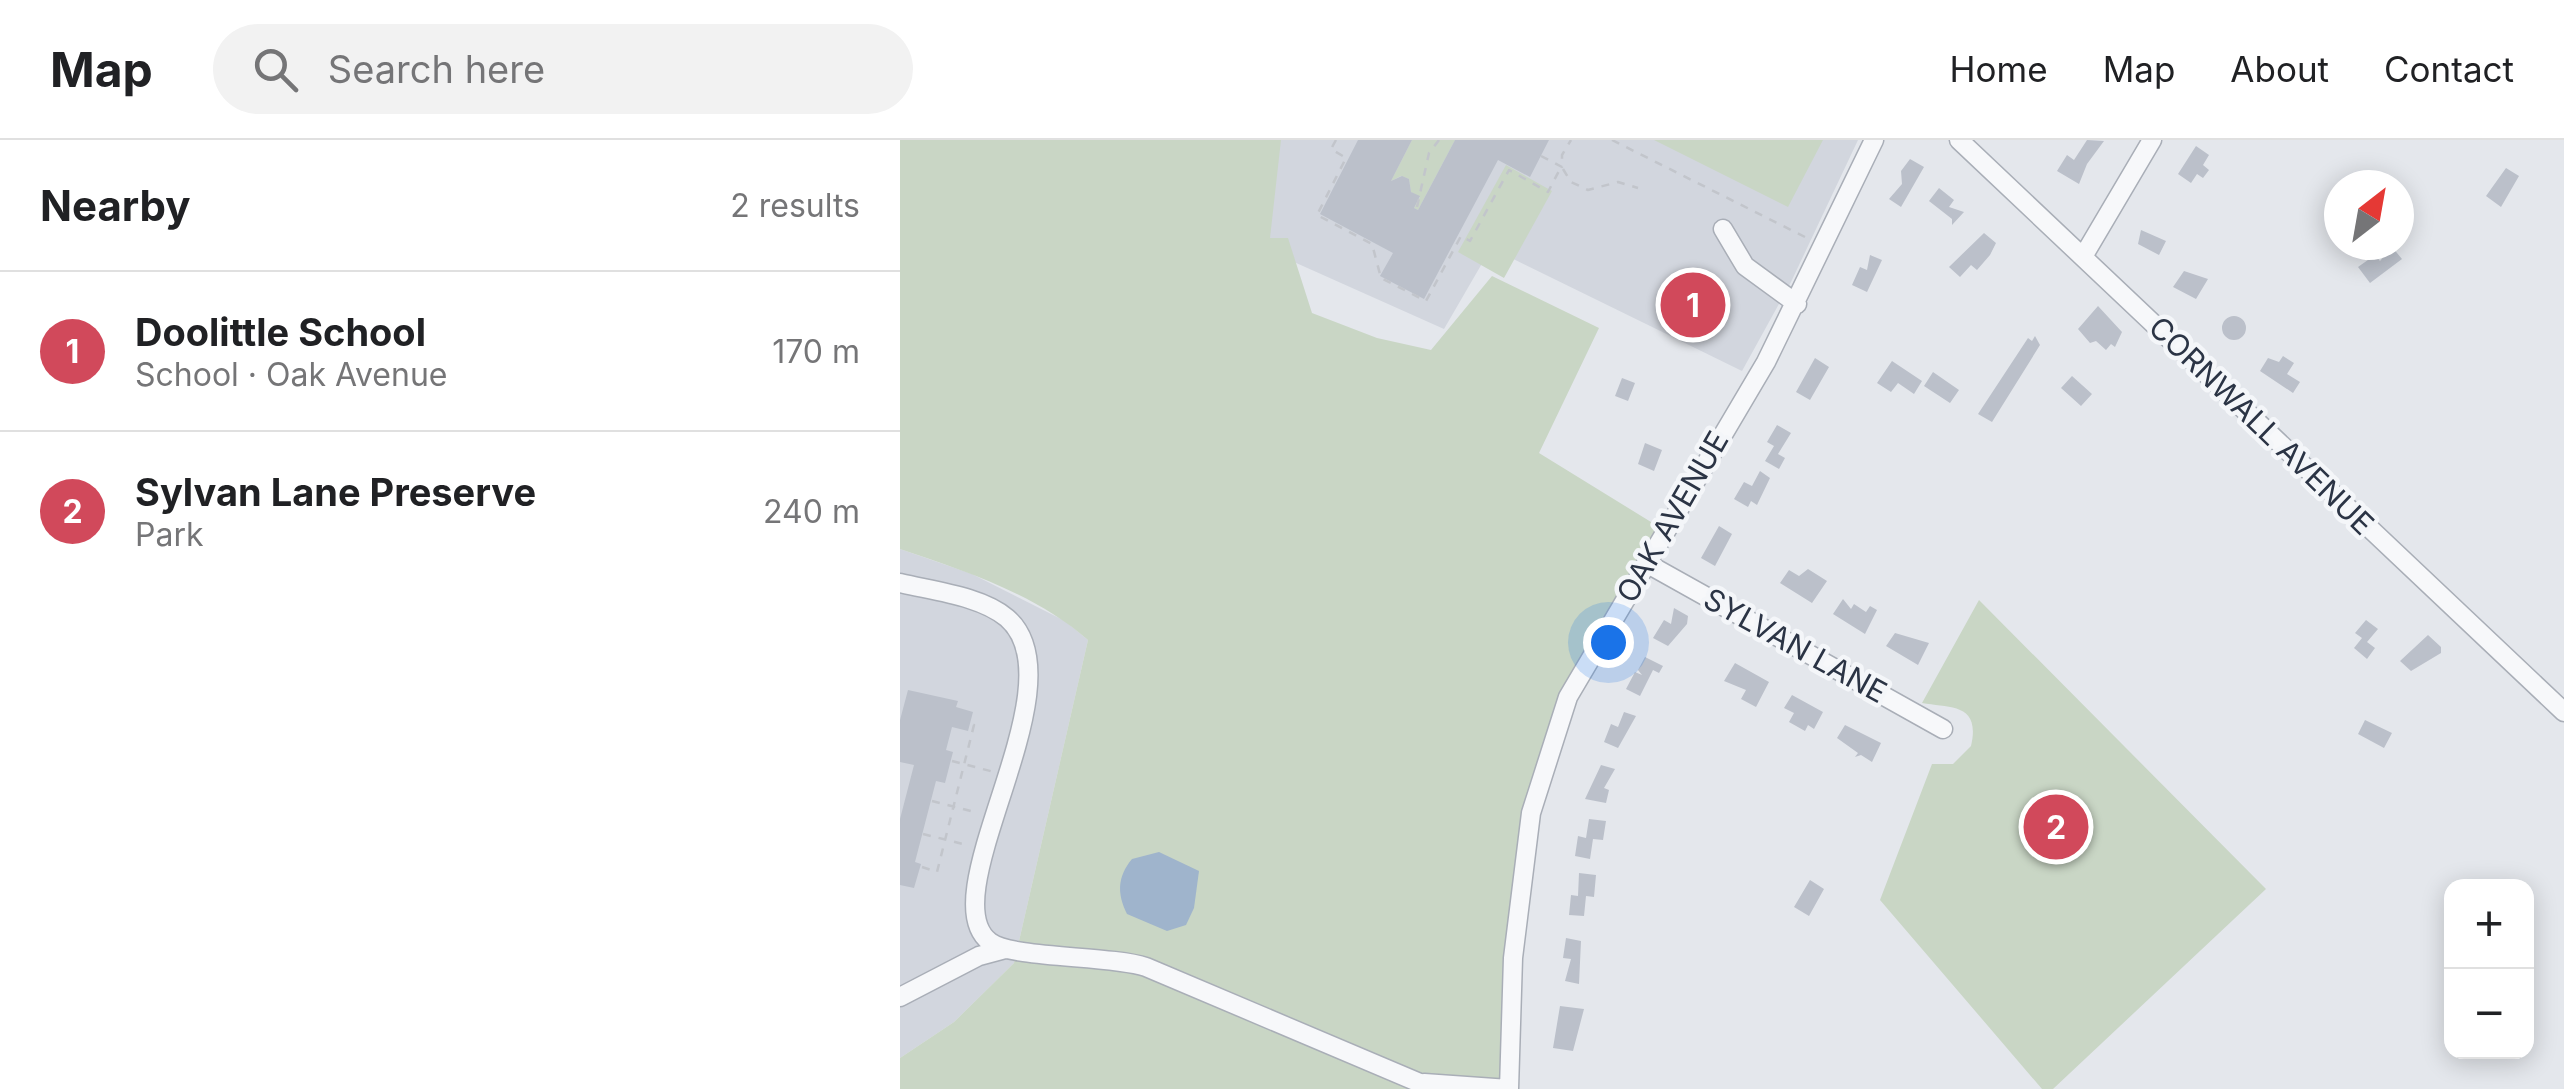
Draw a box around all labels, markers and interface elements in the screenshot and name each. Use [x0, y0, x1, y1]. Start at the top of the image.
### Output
search box [213, 24, 913, 114]
text: Map [50, 40, 153, 99]
icon: search [248, 42, 303, 97]
text: Search here [328, 46, 545, 92]
text: Home [1950, 48, 2048, 90]
text: Map [2103, 48, 2175, 90]
text: About [2230, 48, 2329, 90]
text: Contact [2384, 48, 2514, 90]
north arrow [2324, 170, 2414, 260]
text: Nearby [40, 180, 191, 231]
text: 2 results [730, 186, 860, 225]
pin: 1 [1660, 268, 1726, 342]
text: Doolittle School [135, 309, 426, 355]
street label: CORNWALL AVENUE [2142, 309, 2381, 542]
text: 1 [66, 332, 79, 371]
text: 170 m [772, 332, 860, 371]
text: School · Oak Avenue [135, 355, 447, 394]
street label: OAK AVENUE [1609, 425, 1736, 608]
text: Sylvan Lane Preserve [135, 469, 536, 515]
text: 2 [62, 492, 83, 531]
text: 240 m [763, 492, 860, 531]
text: Park [135, 515, 204, 554]
street label: SYLVAN LANE [1698, 580, 1893, 710]
your location [1583, 617, 1634, 668]
pin: 2 [2024, 790, 2088, 864]
map controls [2444, 879, 2534, 1059]
button: + [2444, 879, 2534, 969]
button: − [2444, 969, 2534, 1059]

